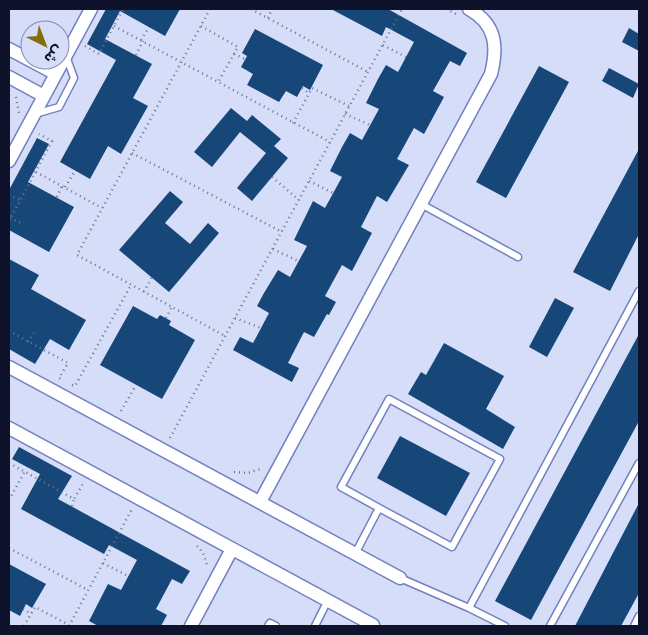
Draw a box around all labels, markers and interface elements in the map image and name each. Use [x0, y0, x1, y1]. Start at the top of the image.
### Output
north arrow [20, 20, 70, 70]
text: ش [41, 42, 67, 68]

